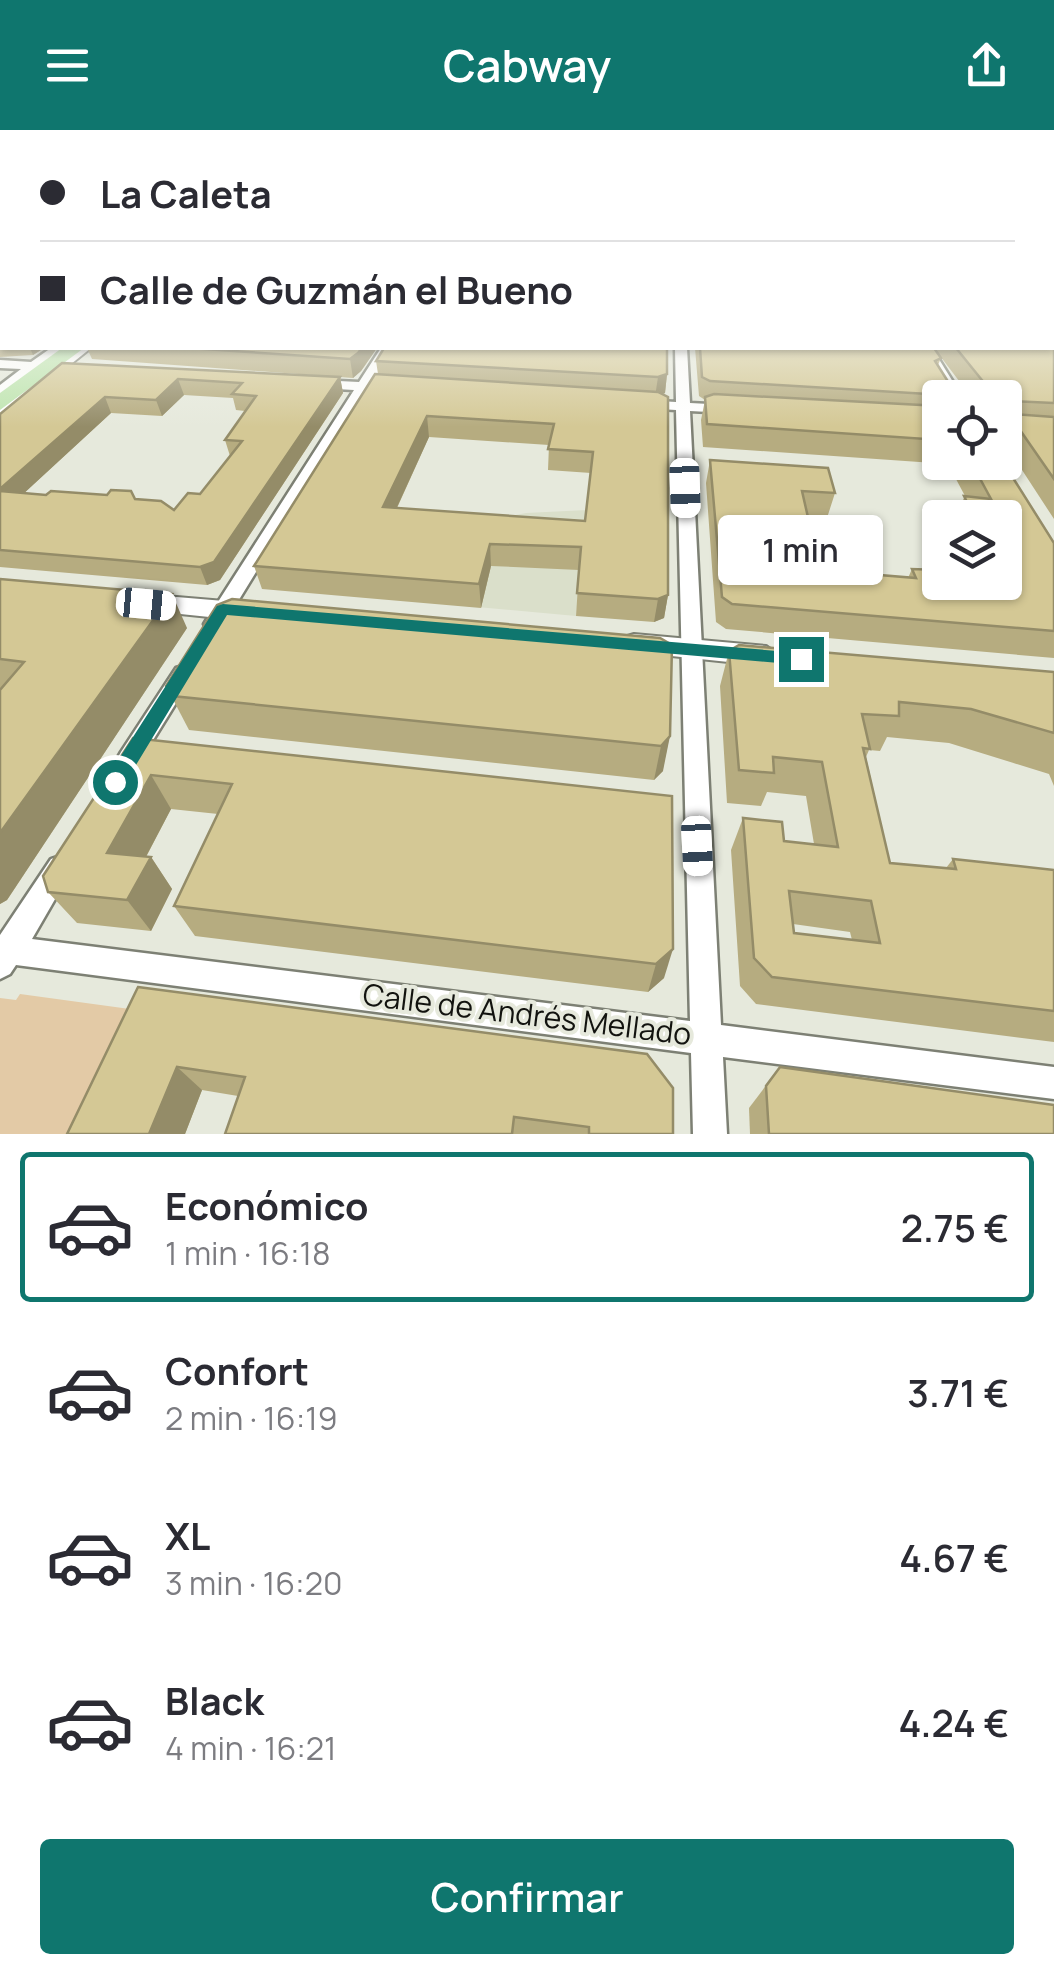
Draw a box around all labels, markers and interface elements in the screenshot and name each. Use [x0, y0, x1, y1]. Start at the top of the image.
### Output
text: Cabway [443, 34, 611, 96]
icon: menu [40, 38, 95, 93]
icon: share [959, 38, 1014, 93]
text: La Caleta [100, 167, 272, 219]
text: Calle de Guzmán el Bueno [100, 263, 573, 315]
map controls [922, 380, 1022, 600]
button: locate [922, 380, 1022, 480]
car [669, 457, 701, 519]
button: layers [922, 500, 1022, 600]
callout: 1 min [718, 514, 884, 584]
text: 1 min [762, 528, 839, 572]
car [115, 586, 177, 622]
route end [779, 637, 824, 682]
route start [93, 760, 138, 805]
car [680, 815, 714, 877]
street label: Calle de Andrés Mellado [361, 973, 694, 1054]
text: Económico [165, 1179, 369, 1231]
icon: car [45, 1182, 135, 1272]
text: 2.75 € [901, 1201, 1009, 1253]
text: 1 min · 16:18 [165, 1231, 331, 1275]
text: Confort [165, 1344, 309, 1396]
icon: car [45, 1347, 135, 1437]
text: 3.71 € [907, 1366, 1009, 1418]
text: 2 min · 16:19 [165, 1396, 338, 1440]
text: XL [165, 1509, 210, 1561]
icon: car [45, 1512, 135, 1602]
text: 4.67 € [899, 1531, 1009, 1583]
text: 3 min · 16:20 [165, 1561, 342, 1605]
text: Black [165, 1674, 264, 1726]
icon: car [45, 1677, 135, 1767]
text: 4.24 € [898, 1696, 1009, 1748]
text: 4 min · 16:21 [165, 1726, 337, 1770]
button: Confirmar [40, 1839, 1014, 1954]

